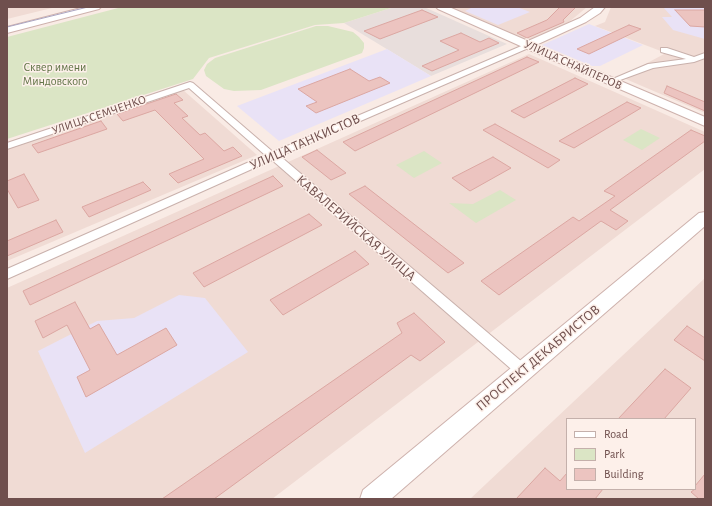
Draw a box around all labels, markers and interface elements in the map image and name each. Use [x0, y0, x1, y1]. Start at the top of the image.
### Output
street label: УЛИЦА СНАЙПЕРОВ [522, 37, 624, 93]
park label: Сквер имени Миндовского [22, 60, 88, 88]
street label: УЛИЦА СЕМЧЕНКО [50, 92, 148, 138]
street label: УЛИЦА ТАНКИСТОВ [247, 110, 363, 174]
street label: КАВАЛЕРИЙСКАЯ УЛИЦА [293, 171, 419, 285]
street label: ПРОСПЕКТ ДЕКАБРИСТОВ [473, 301, 603, 415]
legend [566, 418, 696, 490]
text: Road [604, 428, 628, 440]
text: Park [604, 448, 625, 460]
text: Building [604, 468, 644, 480]

